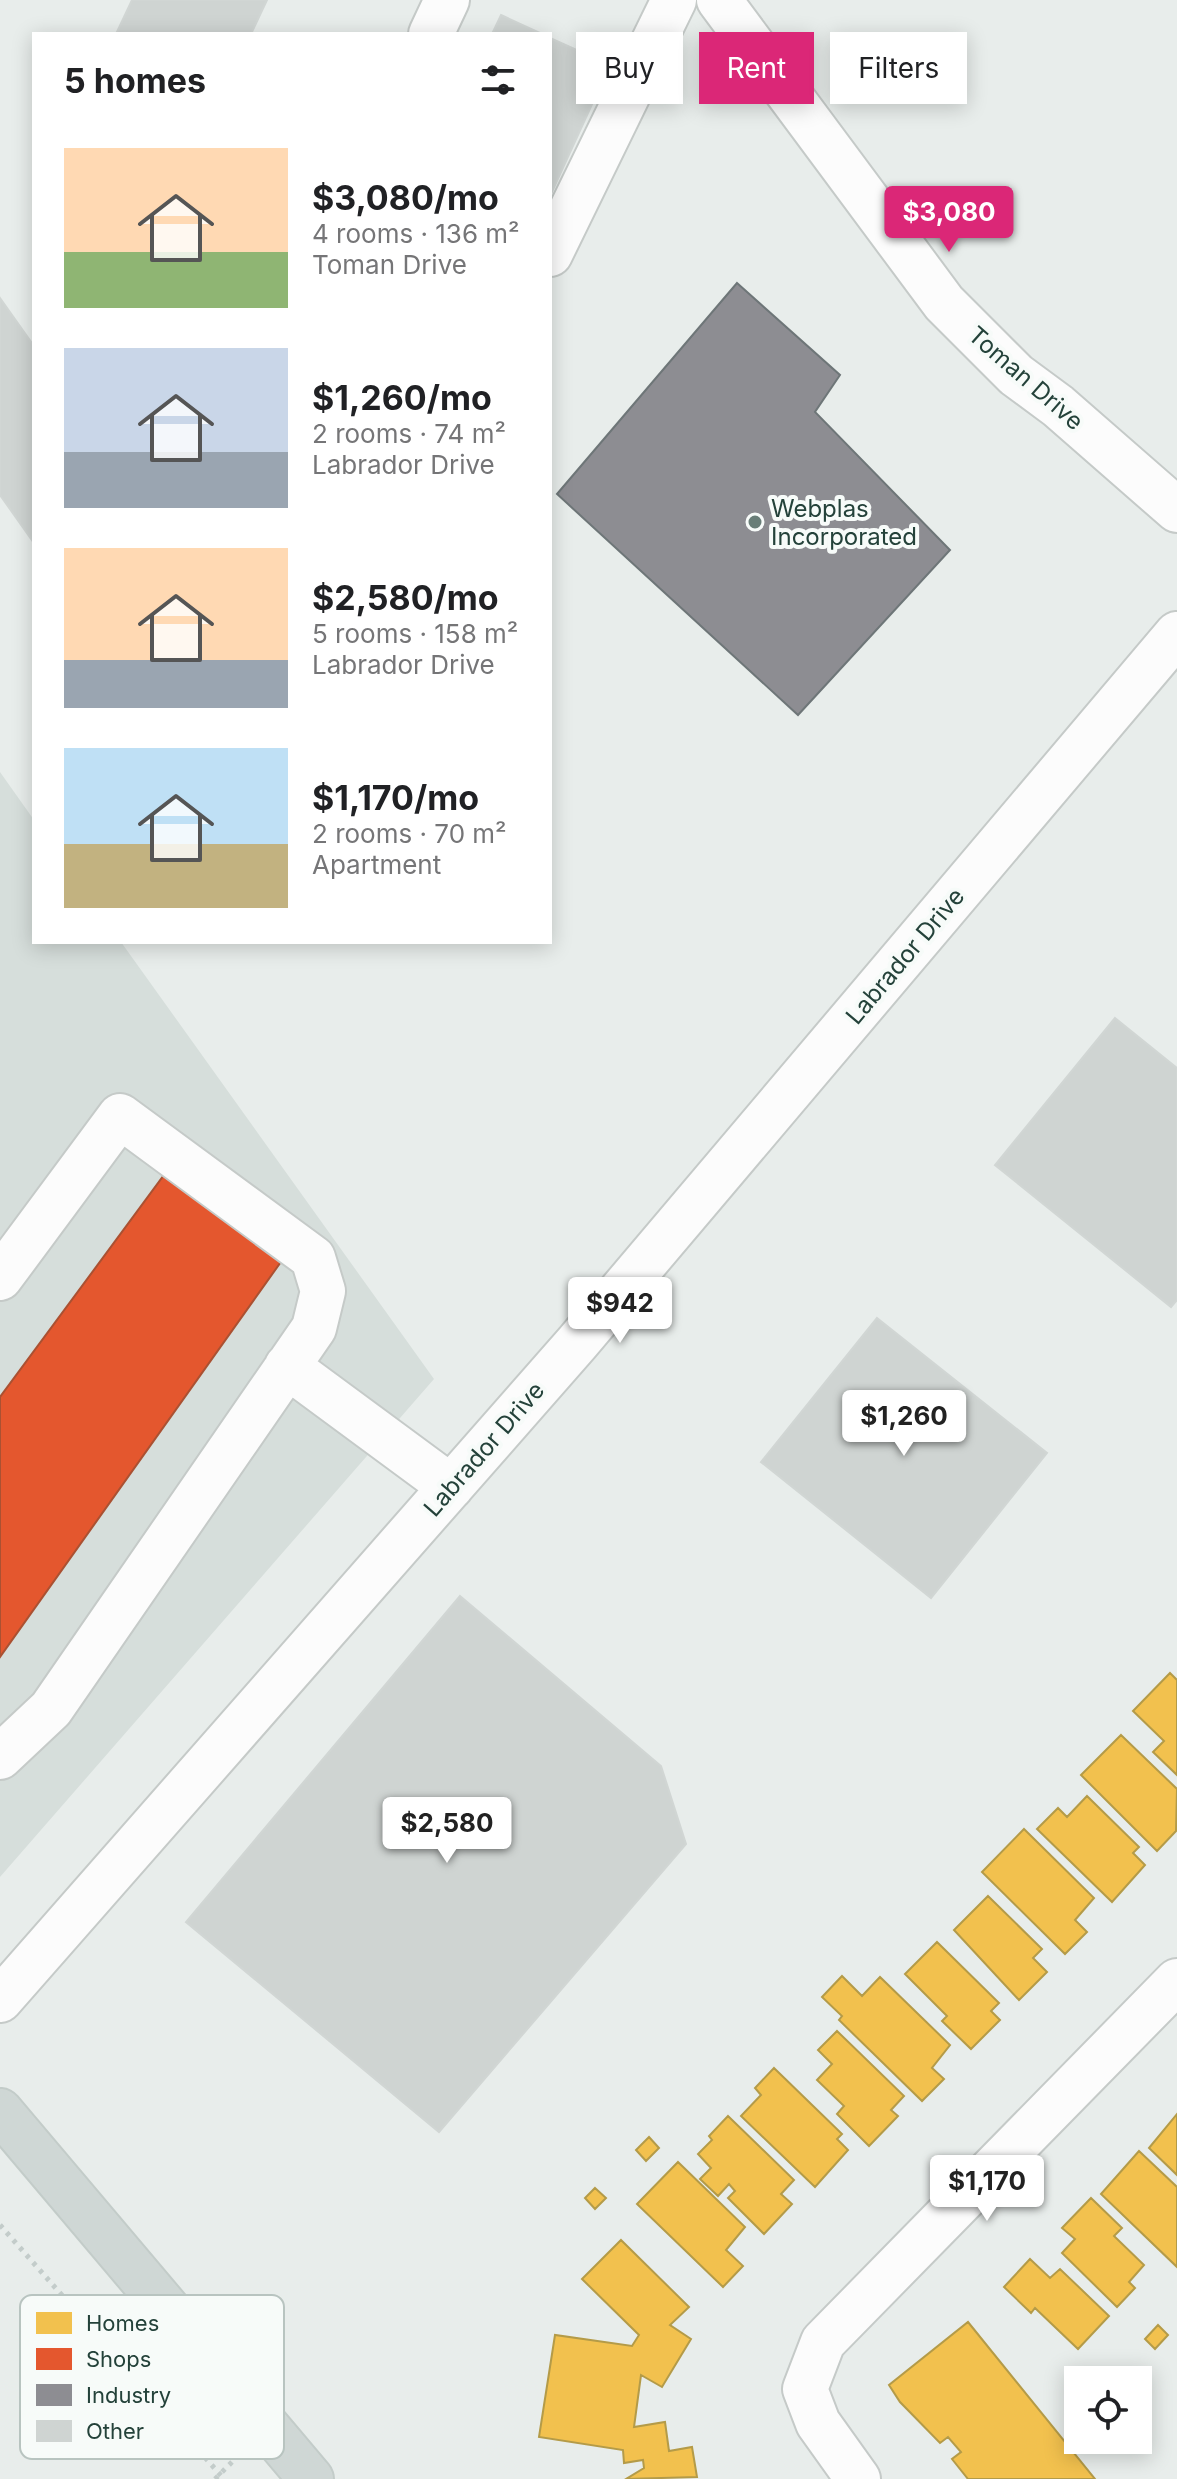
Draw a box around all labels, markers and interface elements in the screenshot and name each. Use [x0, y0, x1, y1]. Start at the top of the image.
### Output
chip: Buy [576, 32, 683, 104]
chip: Rent [699, 32, 814, 104]
chip: Filters [830, 32, 967, 104]
icon: filters [476, 58, 520, 102]
text: 5 homes [64, 60, 206, 101]
text: $3,080/mo [312, 177, 499, 218]
icon: home [128, 180, 224, 276]
pin: $3,080 [884, 186, 1014, 254]
text: $3,080 [902, 196, 996, 227]
text: 4 rooms · 136 m² [312, 218, 520, 249]
text: Toman Drive [312, 249, 467, 280]
street label: Toman Drive [963, 320, 1089, 436]
text: $1,260/mo [312, 377, 492, 418]
icon: home [128, 380, 224, 476]
text: 2 rooms · 74 m² [312, 418, 506, 449]
text: Labrador Drive [312, 449, 495, 480]
place label: Webplas Incorporated [771, 494, 917, 551]
marker: Webplas Incorporated [746, 513, 764, 531]
text: $2,580/mo [312, 577, 499, 618]
icon: home [128, 580, 224, 676]
text: 5 rooms · 158 m² [312, 618, 518, 649]
text: Labrador Drive [312, 649, 495, 680]
text: $1,170/mo [312, 777, 479, 818]
icon: home [128, 780, 224, 876]
text: 2 rooms · 70 m² [312, 818, 507, 849]
text: Apartment [312, 849, 441, 880]
street label: Labrador Drive [840, 882, 970, 1030]
pin: $942 [573, 1277, 667, 1345]
text: $942 [586, 1287, 654, 1318]
street label: Labrador Drive [418, 1376, 550, 1522]
pin: $1,260 [839, 1390, 969, 1458]
text: $1,260 [860, 1400, 948, 1431]
pin: $2,580 [382, 1797, 512, 1865]
text: $2,580 [401, 1807, 494, 1838]
pin: $1,170 [922, 2155, 1052, 2223]
text: $1,170 [948, 2165, 1026, 2196]
legend [20, 2295, 284, 2459]
text: Homes [86, 2310, 159, 2336]
text: Shops [86, 2346, 151, 2372]
map controls [1064, 2366, 1152, 2454]
button: locate [1064, 2366, 1152, 2454]
text: Industry [86, 2382, 171, 2408]
text: Other [86, 2418, 144, 2444]

